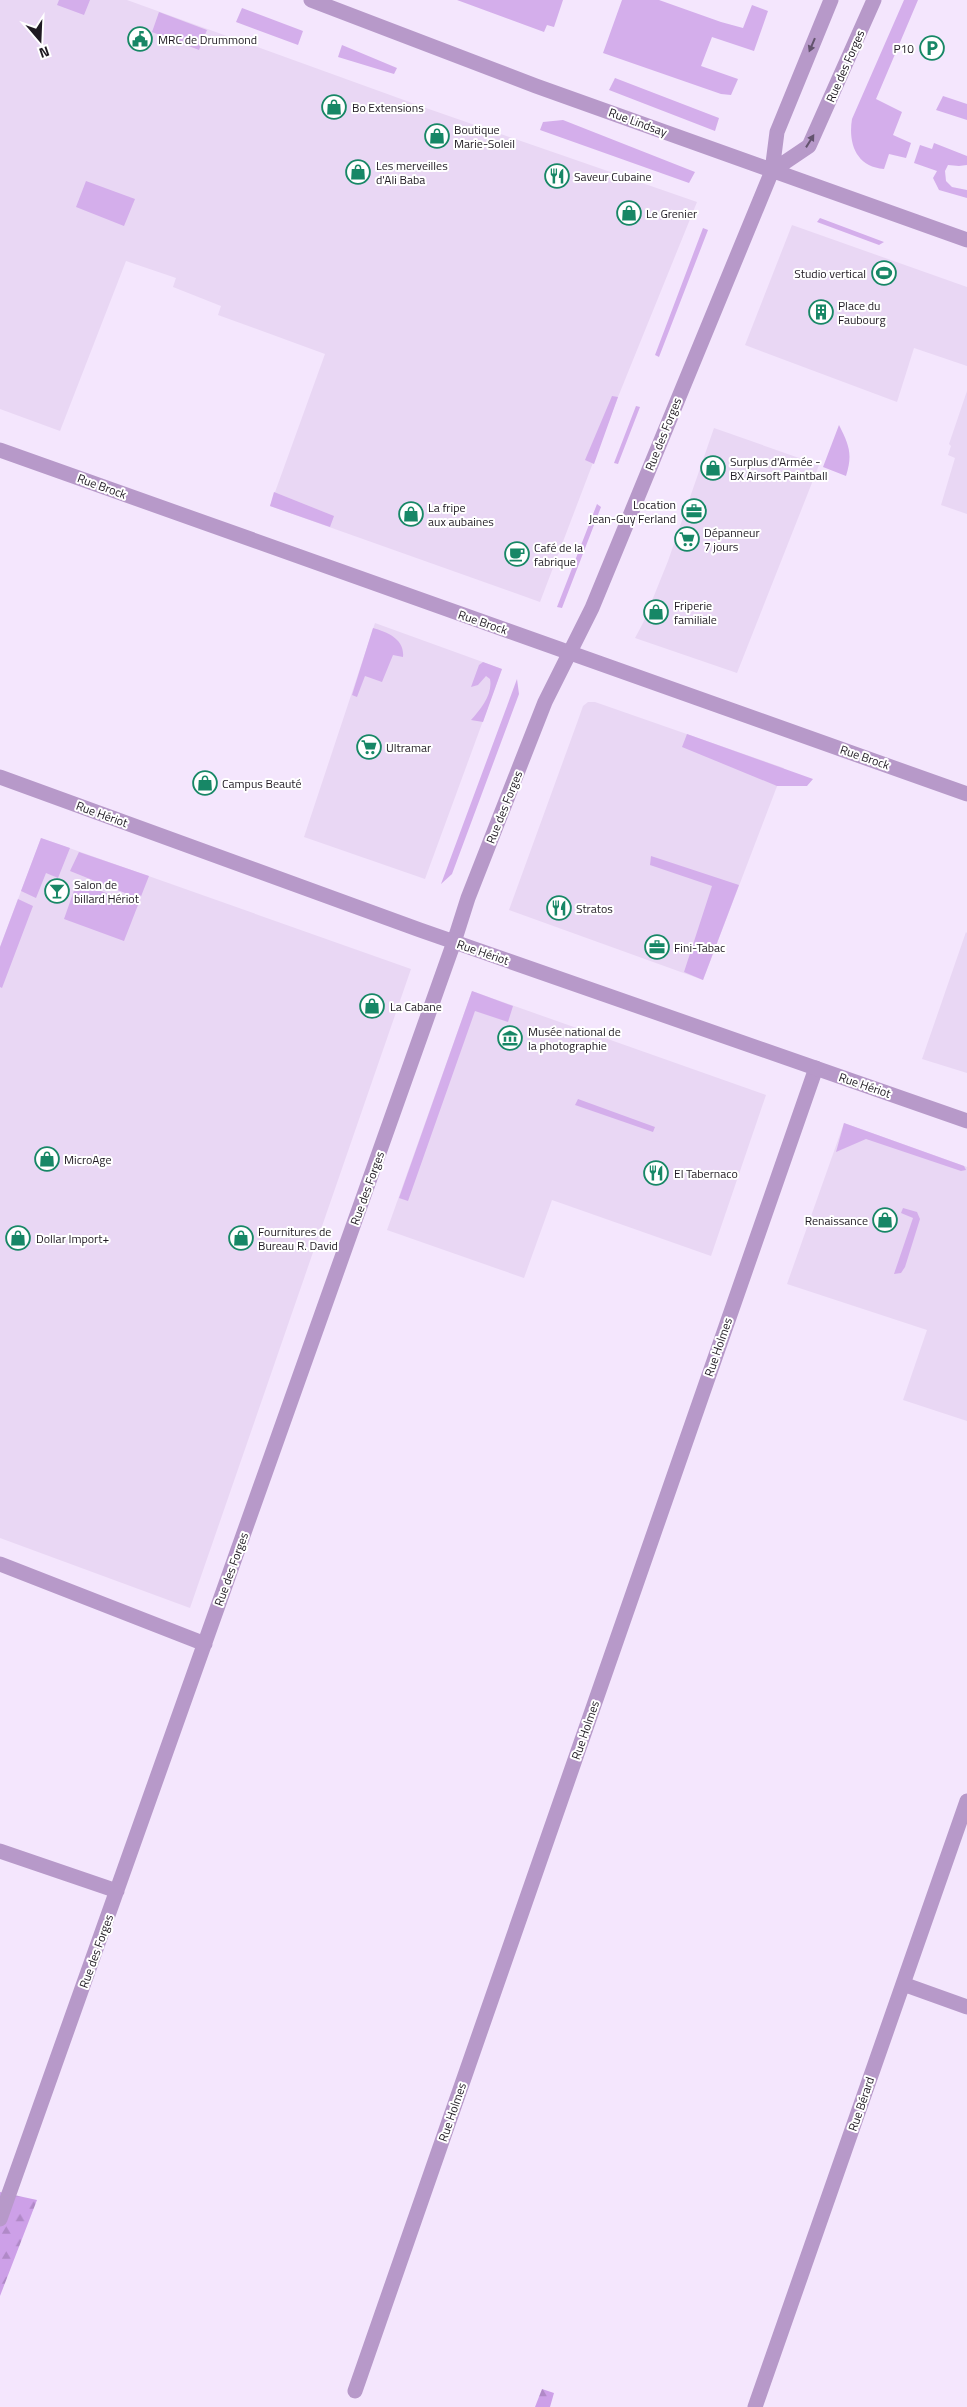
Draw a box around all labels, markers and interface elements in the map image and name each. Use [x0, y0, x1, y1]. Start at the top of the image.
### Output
north arrow [15, 15, 65, 65]
public building icon: MRC de Drummond [127, 26, 153, 52]
street label: Rue des Forges [821, 26, 870, 105]
place label: MRC de Drummond [158, 30, 257, 49]
parking icon: P10 [919, 35, 945, 61]
one-way arrow [808, 38, 816, 52]
place label: P10 [893, 39, 914, 58]
text: N [36, 41, 52, 64]
shop icon: Bo Extensions [321, 94, 347, 120]
place label: Bo Extensions [352, 98, 424, 117]
street label: Rue Lindsay [606, 103, 670, 141]
place label: Boutique Marie-Soleil [454, 120, 515, 153]
shop icon: Boutique Marie-Soleil [424, 123, 450, 149]
one-way arrow [805, 135, 814, 148]
place label: Les merveilles d'Ali Baba [376, 156, 448, 189]
shop icon: Les merveilles d'Ali Baba [345, 159, 371, 185]
restaurant icon: Saveur Cubaine [544, 163, 570, 189]
place label: Saveur Cubaine [574, 167, 652, 186]
shop icon: Le Grenier [616, 200, 642, 226]
place label: Le Grenier [646, 204, 697, 223]
sports icon: Studio vertical [871, 260, 897, 286]
place label: Studio vertical [794, 264, 866, 283]
place label: Place du Faubourg [838, 296, 886, 329]
building icon: Place du Faubourg [808, 299, 834, 325]
street label: Rue des Forges [640, 394, 686, 473]
place label: Surplus d'Armée - BX Airsoft Paintball [730, 452, 827, 485]
shop icon: Surplus d'Armée - BX Airsoft Paintball [700, 455, 726, 481]
street label: Rue Brock [75, 468, 130, 504]
place label: Location Jean-Guy Ferland [589, 495, 676, 528]
place label: La fripe aux aubaines [428, 498, 494, 531]
office icon: Location Jean-Guy Ferland [681, 498, 707, 524]
shop icon: La fripe aux aubaines [398, 501, 424, 527]
place label: Dépanneur 7 jours [704, 523, 760, 556]
supermarket icon: Dépanneur 7 jours [674, 526, 700, 552]
place label: Café de la fabrique [534, 538, 583, 571]
cafe icon: Café de la fabrique [504, 541, 530, 567]
place label: Friperie familiale [674, 596, 717, 629]
shop icon: Friperie familiale [643, 599, 669, 625]
street label: Rue Brock [456, 605, 511, 639]
supermarket icon: Ultramar [356, 734, 382, 760]
place label: Ultramar [386, 738, 431, 757]
street label: Rue Brock [838, 740, 893, 774]
street label: Rue des Forges [481, 767, 527, 846]
shop icon: Campus Beauté [192, 770, 218, 796]
place label: Campus Beauté [222, 774, 302, 793]
street label: Rue Hériot [73, 796, 131, 832]
place label: Salon de billard Hériot [74, 875, 140, 908]
bar icon: Salon de billard Hériot [44, 878, 70, 904]
restaurant icon: Stratos [546, 895, 572, 921]
place label: Stratos [576, 899, 613, 918]
street label: Rue Hériot [454, 934, 512, 970]
office icon: Fini-Tabac [644, 934, 670, 960]
place label: Fini-Tabac [674, 938, 725, 957]
shop icon: La Cabane [359, 993, 385, 1019]
place label: La Cabane [390, 997, 442, 1016]
place label: Musée national de la photographie [528, 1022, 621, 1055]
museum icon: Musée national de la photographie [497, 1025, 523, 1051]
street label: Rue Hériot [836, 1067, 894, 1103]
shop icon: MicroAge [34, 1146, 60, 1172]
street label: Rue des Forges [345, 1148, 389, 1228]
place label: MicroAge [64, 1150, 112, 1169]
restaurant icon: El Tabernaco [643, 1160, 669, 1186]
place label: El Tabernaco [674, 1164, 738, 1183]
shop icon: Renaissance [872, 1207, 898, 1233]
place label: Renaissance [805, 1211, 868, 1230]
place label: Fournitures de Bureau R. David [258, 1222, 338, 1255]
shop icon: Dollar Import+ [5, 1225, 31, 1251]
shop icon: Fournitures de Bureau R. David [228, 1225, 254, 1251]
place label: Dollar Import+ [36, 1229, 109, 1248]
street label: Rue Holmes [699, 1315, 737, 1379]
street label: Rue des Forges [209, 1529, 253, 1609]
street label: Rue Holmes [566, 1698, 604, 1762]
street label: Rue des Forges [74, 1911, 118, 1991]
street label: Rue Bérard [843, 2074, 879, 2134]
street label: Rue Holmes [433, 2080, 471, 2144]

